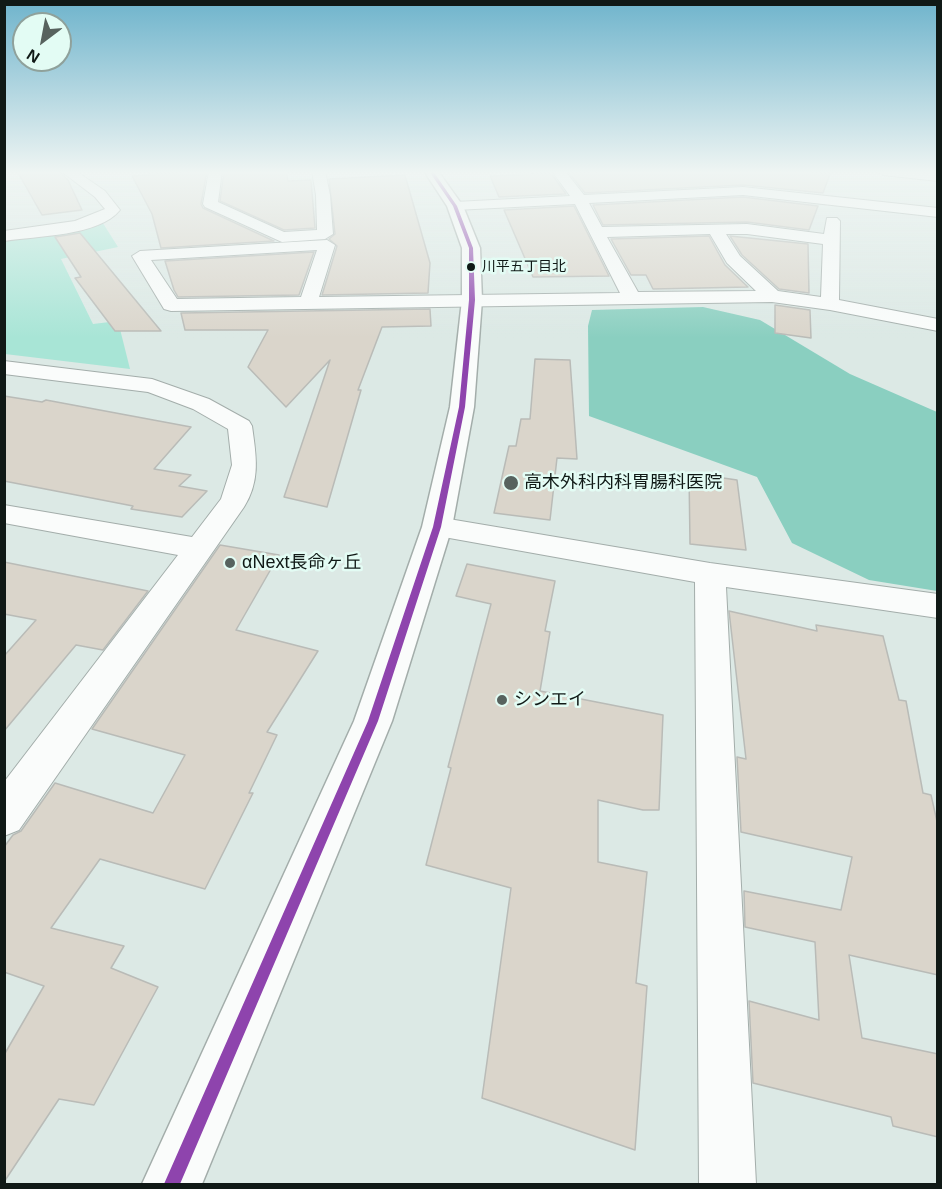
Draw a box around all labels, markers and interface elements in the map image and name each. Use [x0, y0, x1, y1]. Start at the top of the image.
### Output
north arrow [12, 12, 72, 72]
text: N [24, 46, 43, 66]
place label: 川平五丁目北 [482, 259, 566, 275]
marker: 川平五丁目北 [465, 261, 477, 273]
place label: 高木外科内科胃腸科医院 [524, 472, 722, 494]
marker: 高木外科内科胃腸科医院 [502, 474, 520, 492]
place label: αNext長命ヶ丘 [242, 552, 361, 574]
marker: αNext長命ヶ丘 [223, 556, 237, 570]
place label: シンエイ [514, 689, 586, 711]
marker: シンエイ [495, 693, 509, 707]

